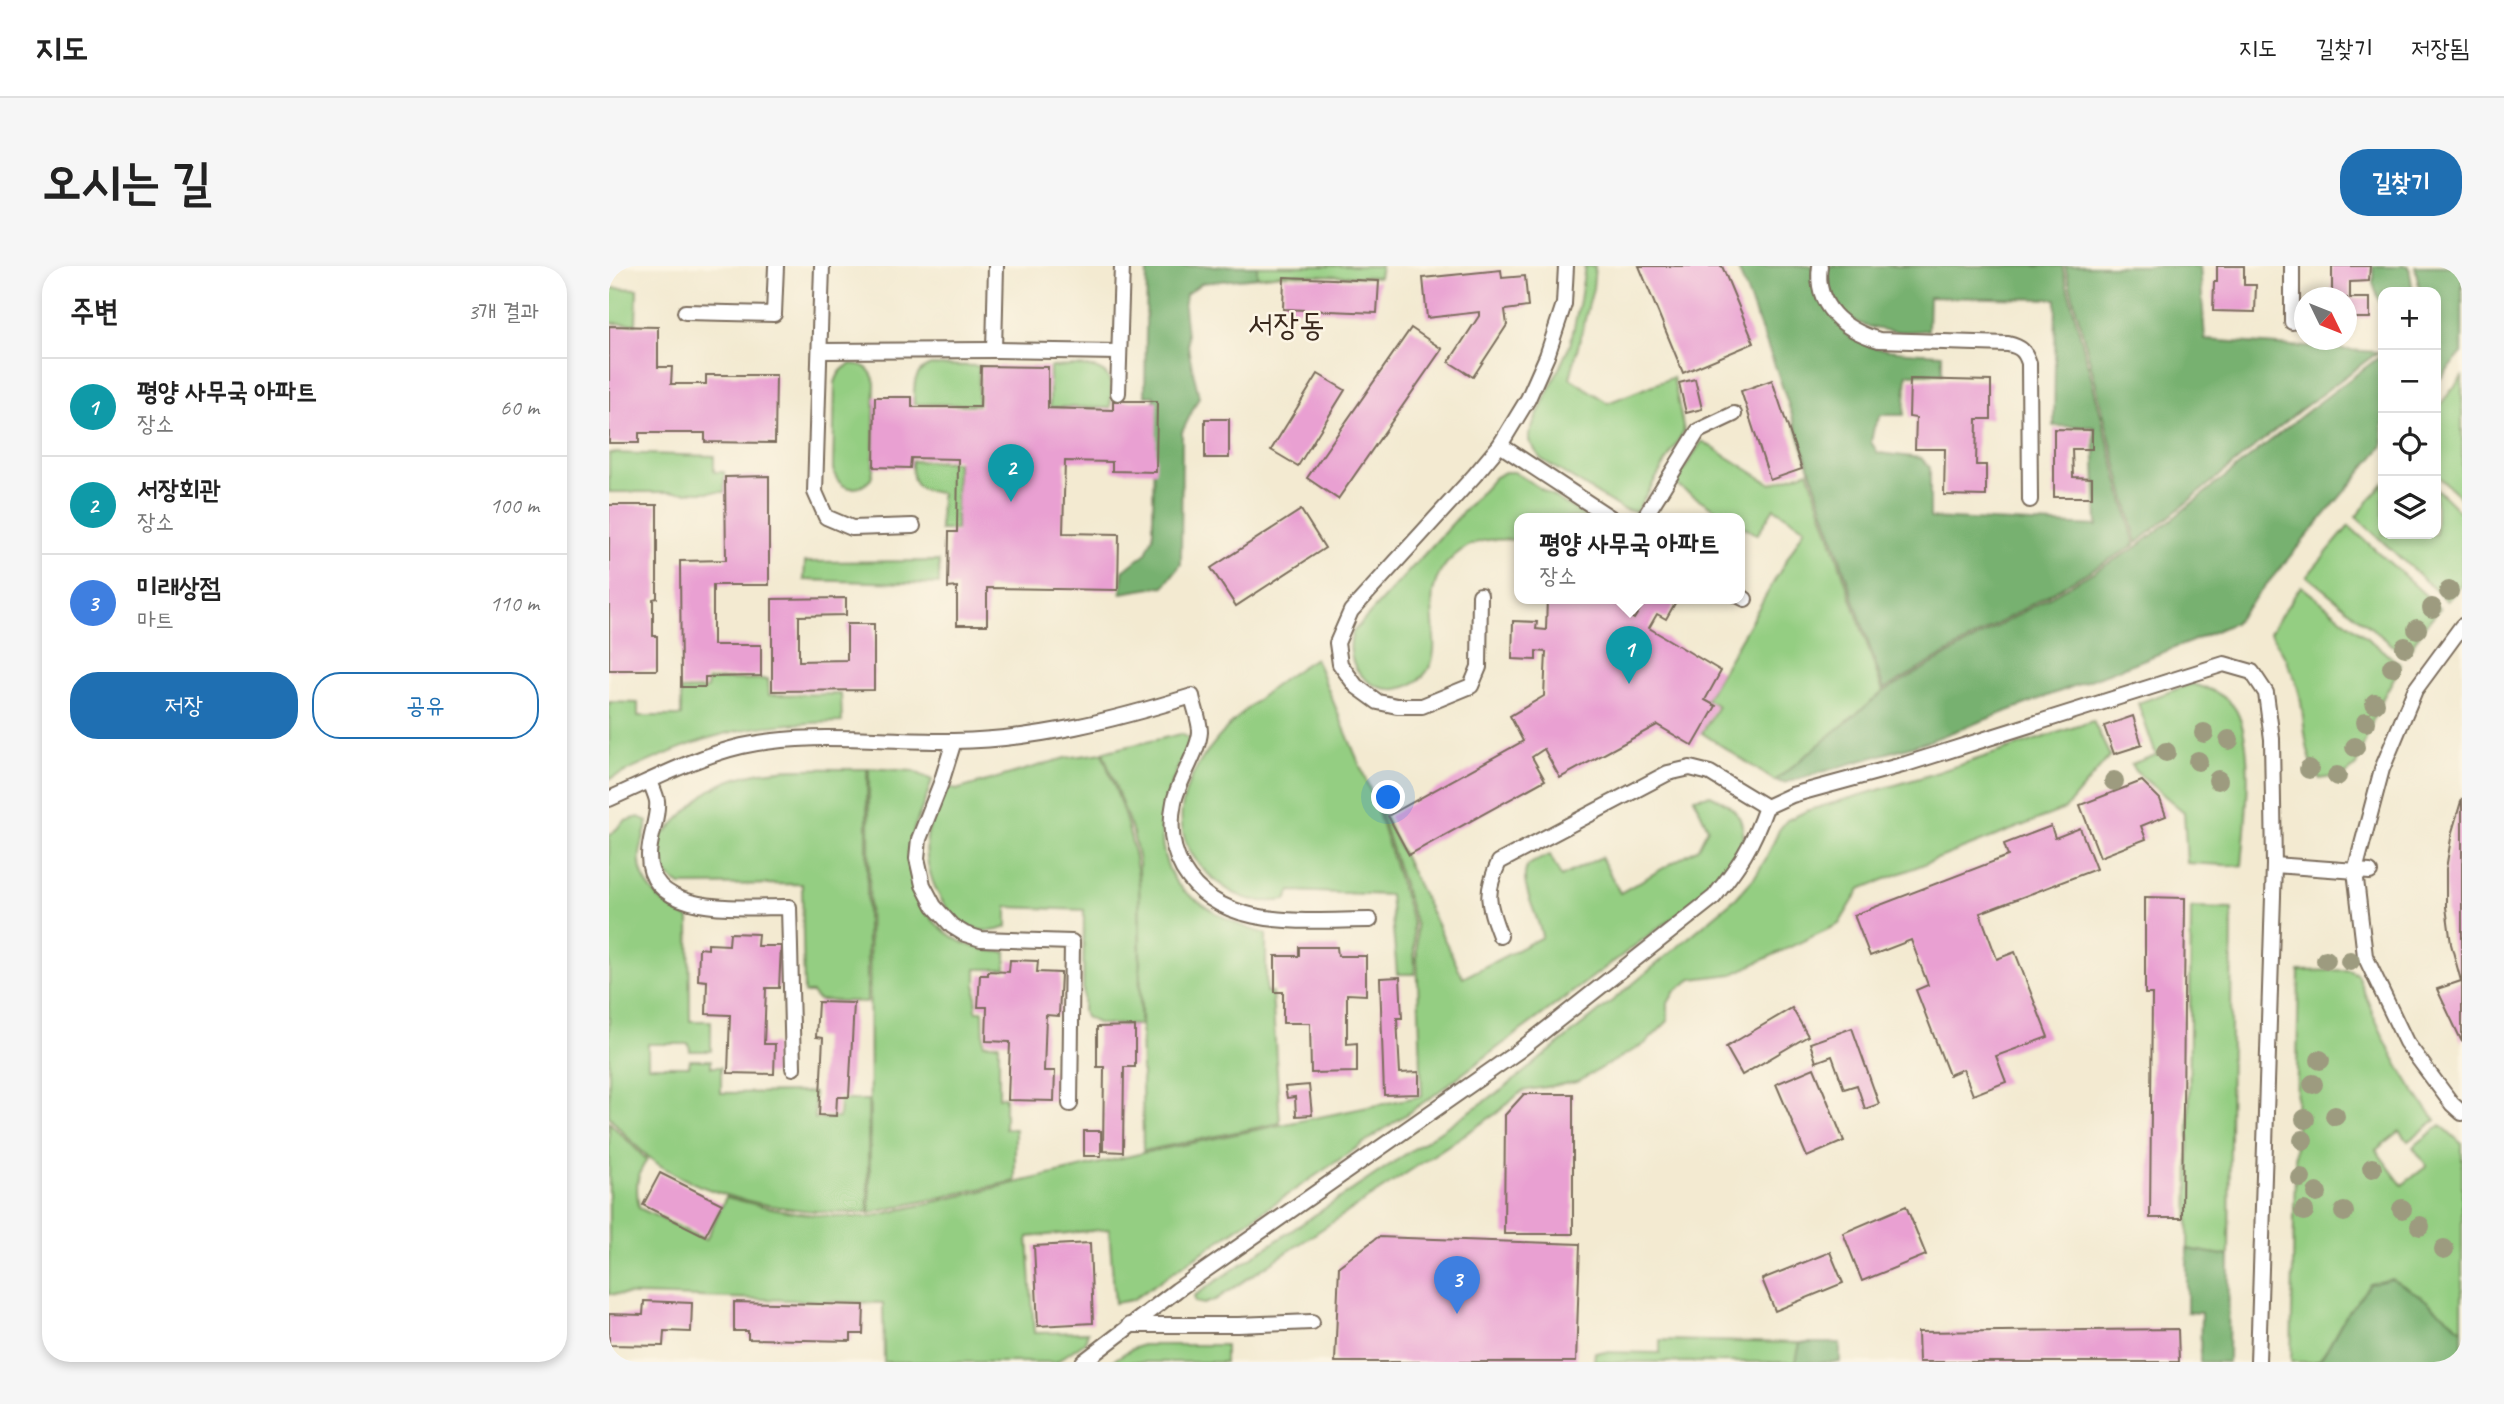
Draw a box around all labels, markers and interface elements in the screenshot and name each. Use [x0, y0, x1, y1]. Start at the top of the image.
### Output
text: 지도 [35, 27, 88, 69]
text: 지도 [2239, 33, 2277, 63]
text: 길찾기 [2315, 33, 2373, 63]
text: 저장됨 [2411, 33, 2469, 63]
button: 길찾기 [2340, 149, 2462, 216]
text: 오시는 길 [42, 151, 212, 213]
north arrow [2294, 287, 2357, 350]
map controls [2378, 287, 2441, 539]
button: + [2378, 287, 2441, 350]
text: 주변 [70, 292, 118, 330]
text: 3개 결과 [468, 297, 539, 326]
district label: 서장동 [1247, 304, 1325, 345]
button: − [2378, 350, 2441, 413]
text: 평양 사무국 아파트 [137, 375, 317, 408]
text: 1 [88, 393, 98, 422]
text: 60 m [500, 393, 539, 422]
text: 장소 [137, 409, 174, 438]
button: locate [2378, 413, 2441, 476]
pin: 2 [988, 444, 1034, 502]
text: 서장회관 [137, 473, 221, 506]
button: layers [2378, 476, 2441, 539]
text: 2 [88, 491, 98, 520]
text: 100 m [490, 491, 539, 520]
text: 장소 [137, 507, 174, 536]
popup [1514, 513, 1745, 604]
text: 평양 사무국 아파트 [1540, 527, 1719, 560]
text: 장소 [1540, 561, 1577, 590]
text: 미래상점 [137, 571, 221, 604]
text: 3 [88, 589, 98, 618]
text: 110 m [490, 589, 539, 618]
text: 마트 [137, 605, 174, 634]
pin: 1 [1606, 626, 1652, 684]
button: 저장 [70, 672, 298, 739]
button: 공유 [312, 672, 539, 739]
your location [1371, 780, 1405, 814]
pin: 3 [1434, 1256, 1480, 1314]

